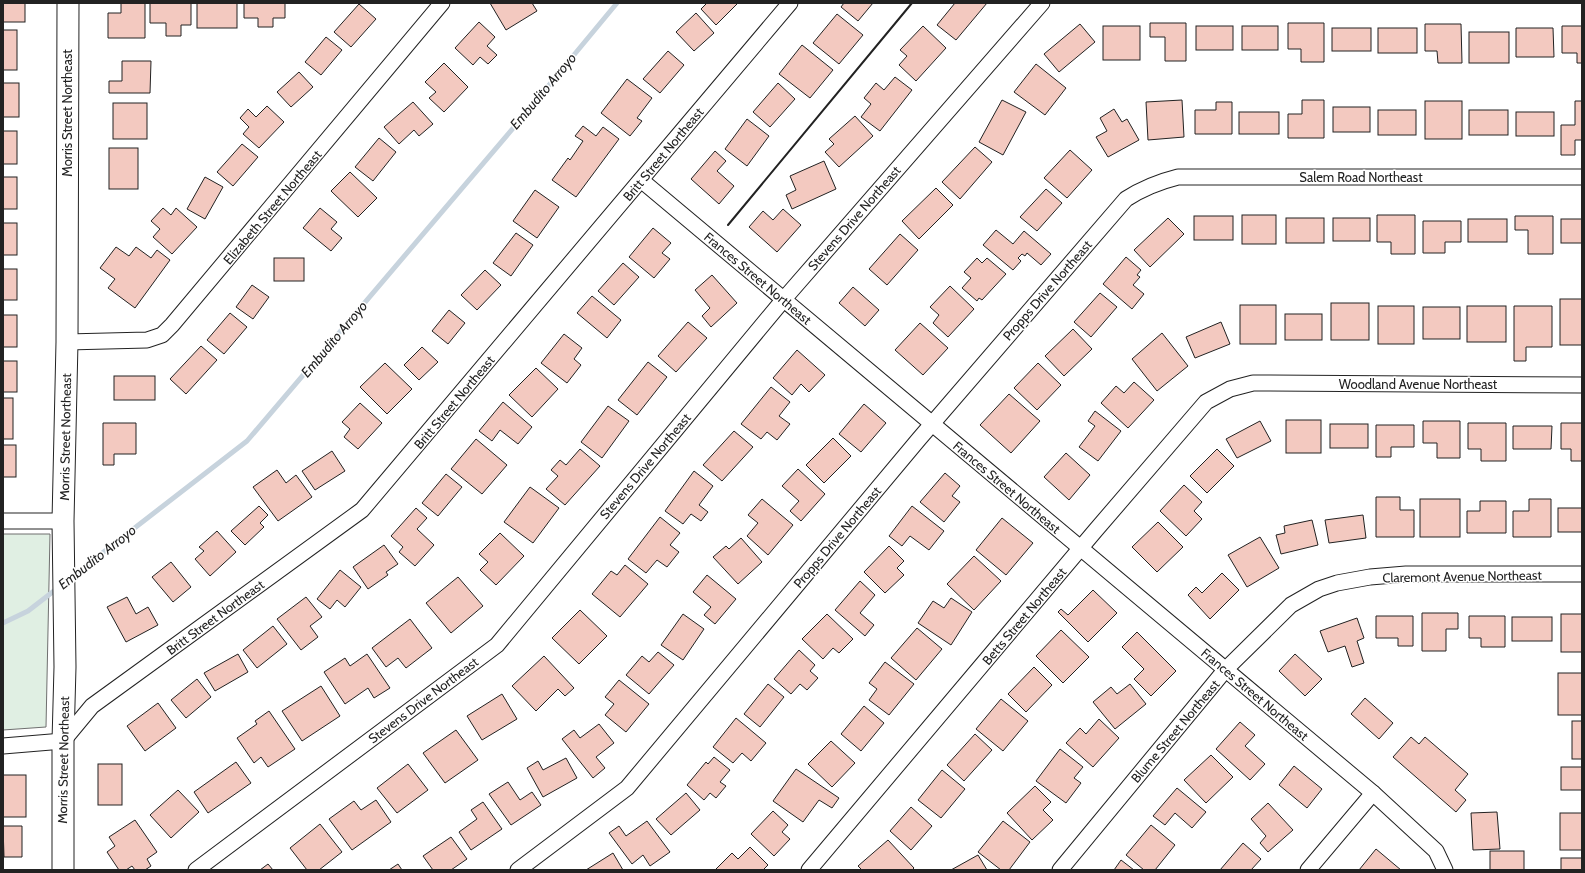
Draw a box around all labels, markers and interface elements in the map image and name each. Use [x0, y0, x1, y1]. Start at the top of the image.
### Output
street label: Morris Street Northeast [59, 49, 75, 177]
water label: Embudito Arroyo [506, 49, 580, 133]
street label: Britt Street Northeast [619, 104, 707, 204]
street label: Elizabeth Street Northeast [220, 146, 325, 267]
street label: Stevens Drive Northeast [804, 162, 904, 274]
street label: Salem Road Northeast [1299, 169, 1423, 185]
street label: Frances Street Northeast [701, 228, 815, 328]
street label: Propps Drive Northeast [999, 236, 1095, 343]
water label: Embudito Arroyo [297, 297, 371, 381]
street label: Britt Street Northeast [410, 352, 498, 452]
street label: Morris Street Northeast [56, 373, 74, 501]
street label: Woodland Avenue Northeast [1339, 376, 1498, 392]
street label: Stevens Drive Northeast [596, 409, 694, 522]
street label: Frances Street Northeast [950, 437, 1064, 537]
street label: Propps Drive Northeast [790, 483, 885, 591]
water label: Embudito Arroyo [54, 521, 140, 593]
street label: Betts Street Northeast [979, 564, 1070, 668]
street label: Claremont Avenue Northeast [1382, 567, 1542, 585]
street label: Britt Street Northeast [163, 576, 267, 658]
street label: Frances Street Northeast [1198, 644, 1312, 744]
street label: Stevens Drive Northeast [365, 653, 482, 746]
street label: Blume Street Northeast [1127, 676, 1223, 786]
street label: Morris Street Northeast [54, 696, 72, 824]

